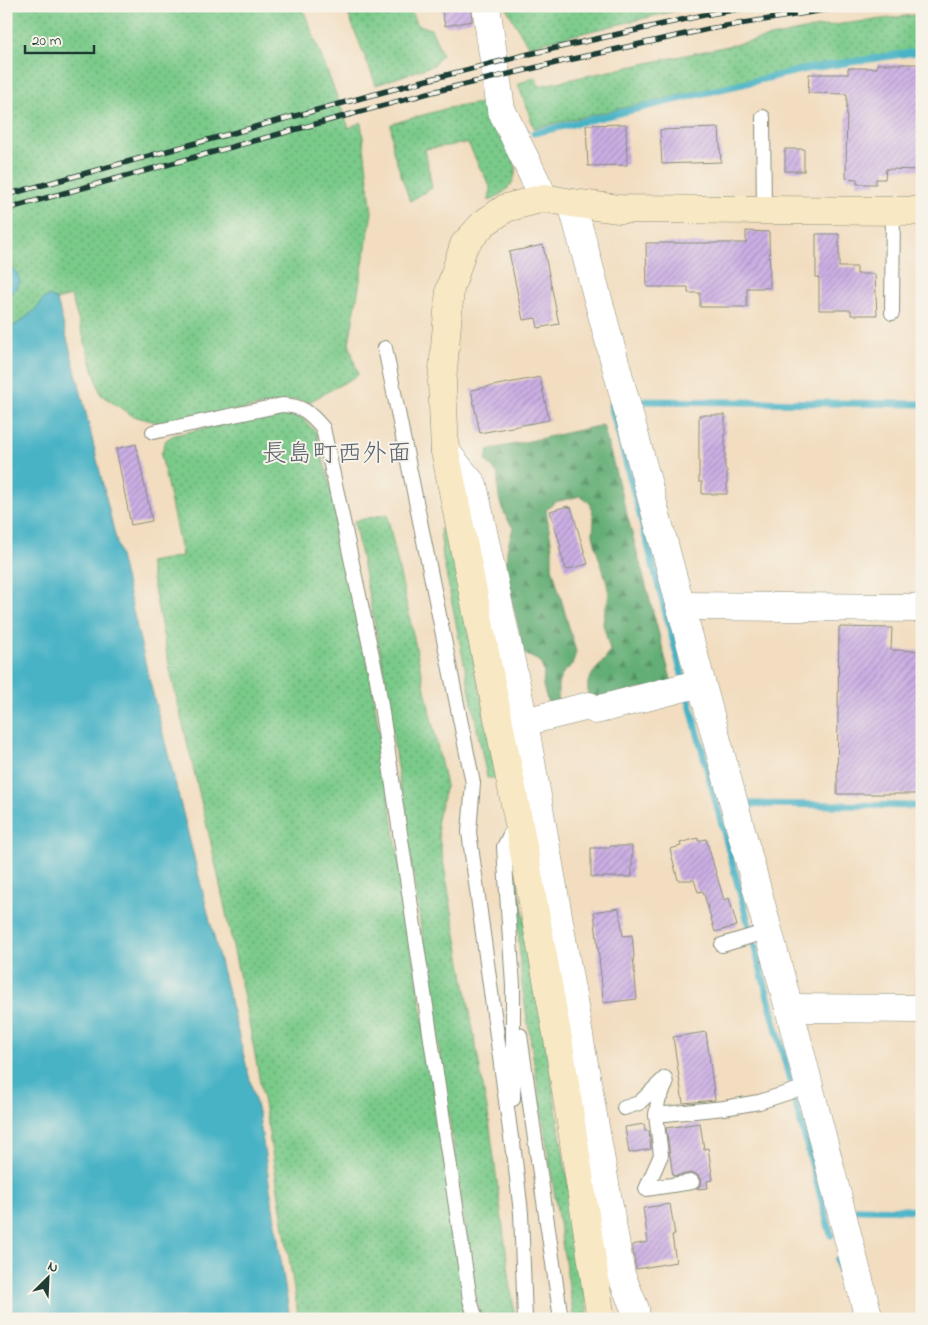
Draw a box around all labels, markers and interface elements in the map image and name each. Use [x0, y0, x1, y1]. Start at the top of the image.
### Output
scale bar [25, 22, 94, 54]
text: 20 m [32, 30, 62, 52]
district label: 長島町西外面 [262, 437, 412, 473]
north arrow [22, 1252, 72, 1302]
text: N [44, 1256, 61, 1279]

